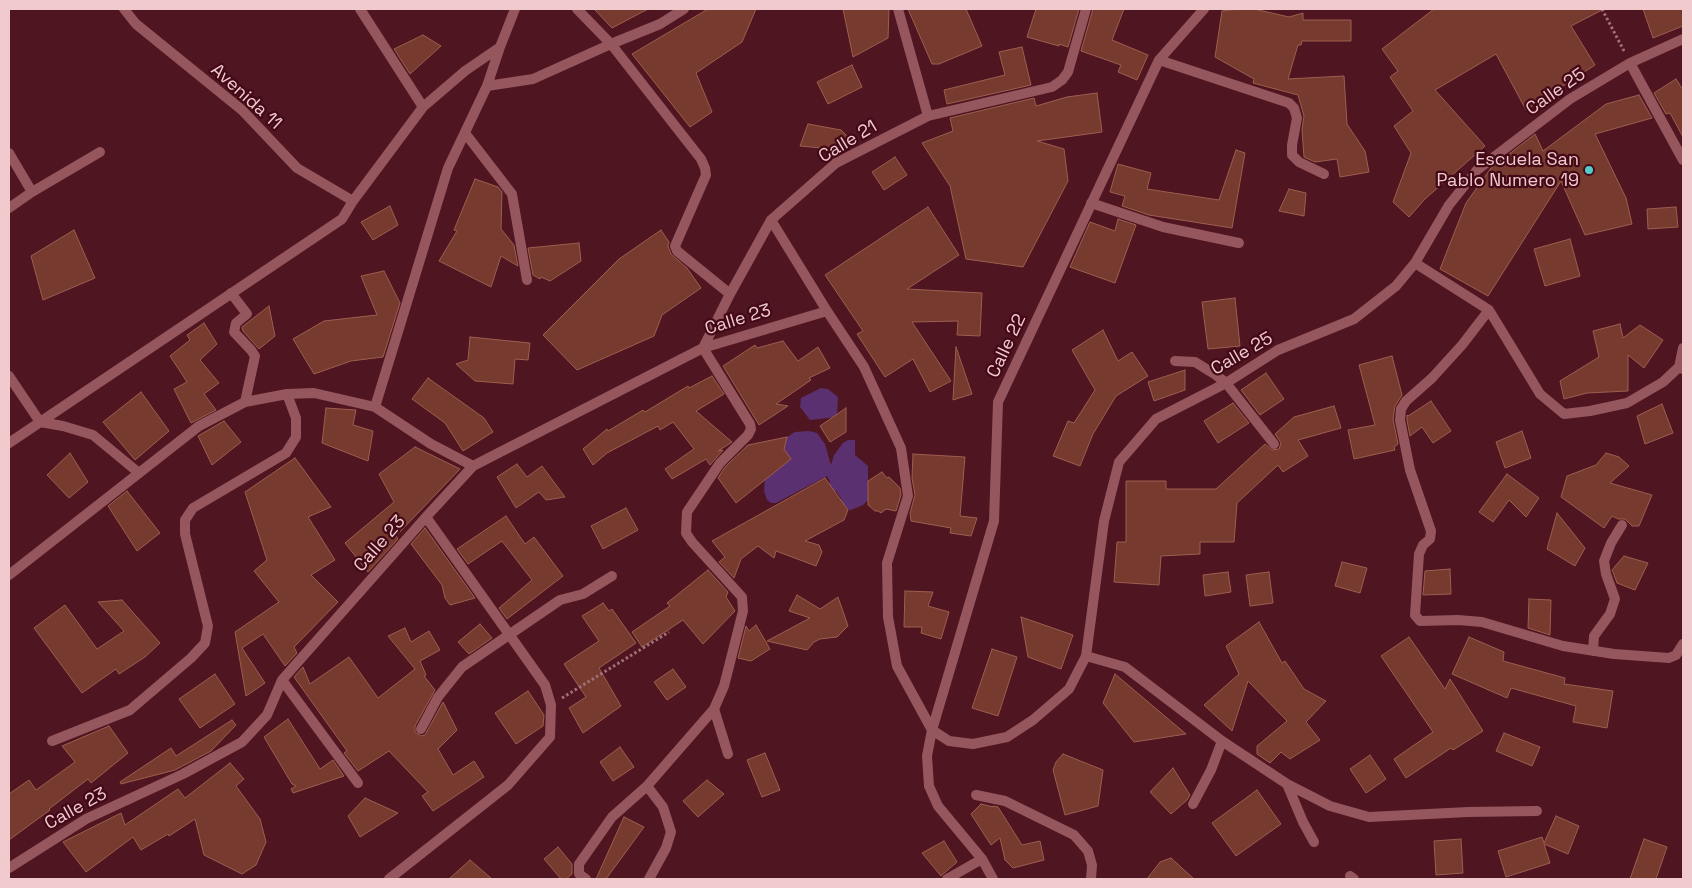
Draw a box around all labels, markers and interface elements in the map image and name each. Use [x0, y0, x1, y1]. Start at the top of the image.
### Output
street label: Avenida 11 [206, 60, 286, 134]
street label: Calle 25 [1522, 64, 1590, 120]
street label: Calle 21 [815, 116, 881, 168]
place label: Escuela San Pablo Numero 19 [1436, 149, 1579, 192]
marker: Escuela San Pablo Numero 19 [1583, 164, 1595, 176]
street label: Calle 23 [702, 300, 774, 340]
street label: Calle 22 [983, 311, 1031, 381]
street label: Calle 25 [1207, 328, 1277, 380]
street label: Calle 23 [350, 511, 410, 577]
street label: Calle 23 [41, 783, 111, 835]

